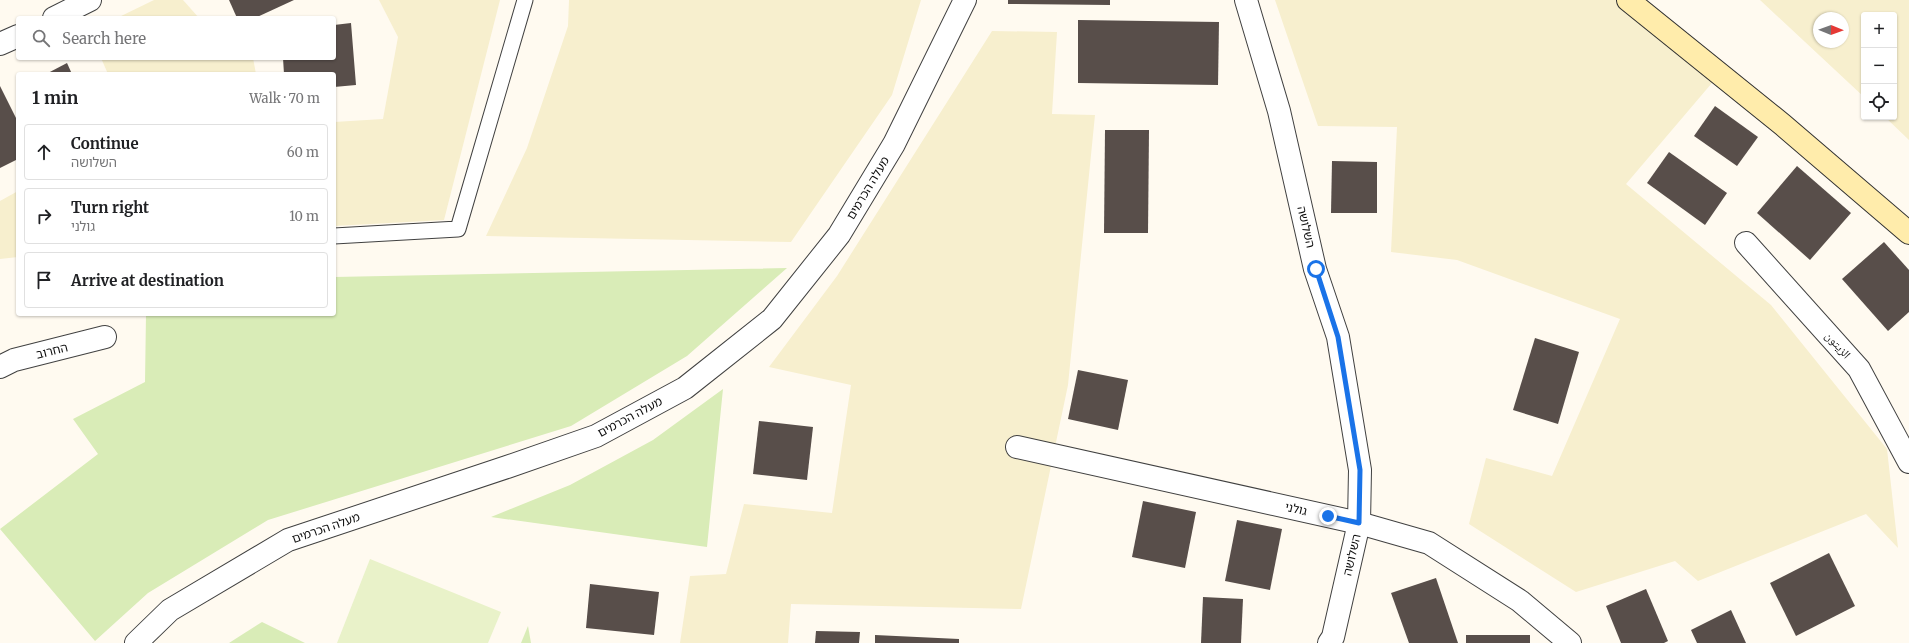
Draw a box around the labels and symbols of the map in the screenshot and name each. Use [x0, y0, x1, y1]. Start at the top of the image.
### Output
north arrow [1813, 12, 1849, 48]
street label: מעלה הכרמים [843, 153, 892, 222]
street label: השלושה [1294, 205, 1319, 249]
route start [1307, 260, 1325, 278]
street label: الزيتون [1822, 328, 1855, 362]
street label: החרוב [34, 339, 69, 362]
street label: מעלה הכרמים [595, 393, 665, 440]
street label: גולני [1284, 499, 1309, 518]
route end [1319, 507, 1337, 525]
street label: מעלה הכרמים [290, 509, 362, 546]
street label: השלושה [1339, 533, 1364, 577]

